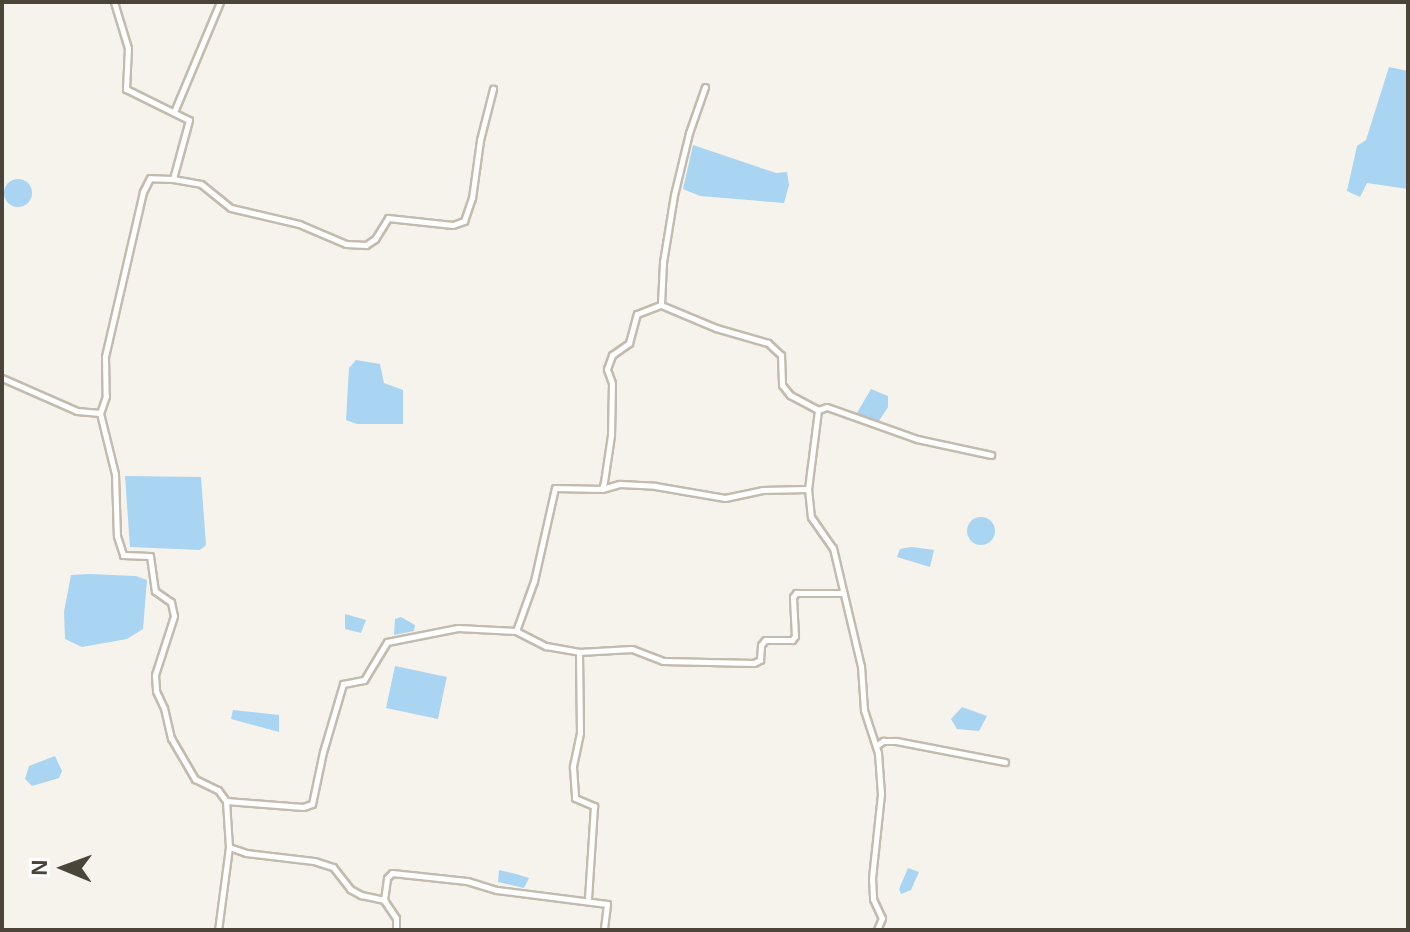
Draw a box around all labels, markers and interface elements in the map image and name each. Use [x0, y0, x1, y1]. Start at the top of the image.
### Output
north arrow [24, 828, 104, 908]
text: N [27, 859, 52, 876]

